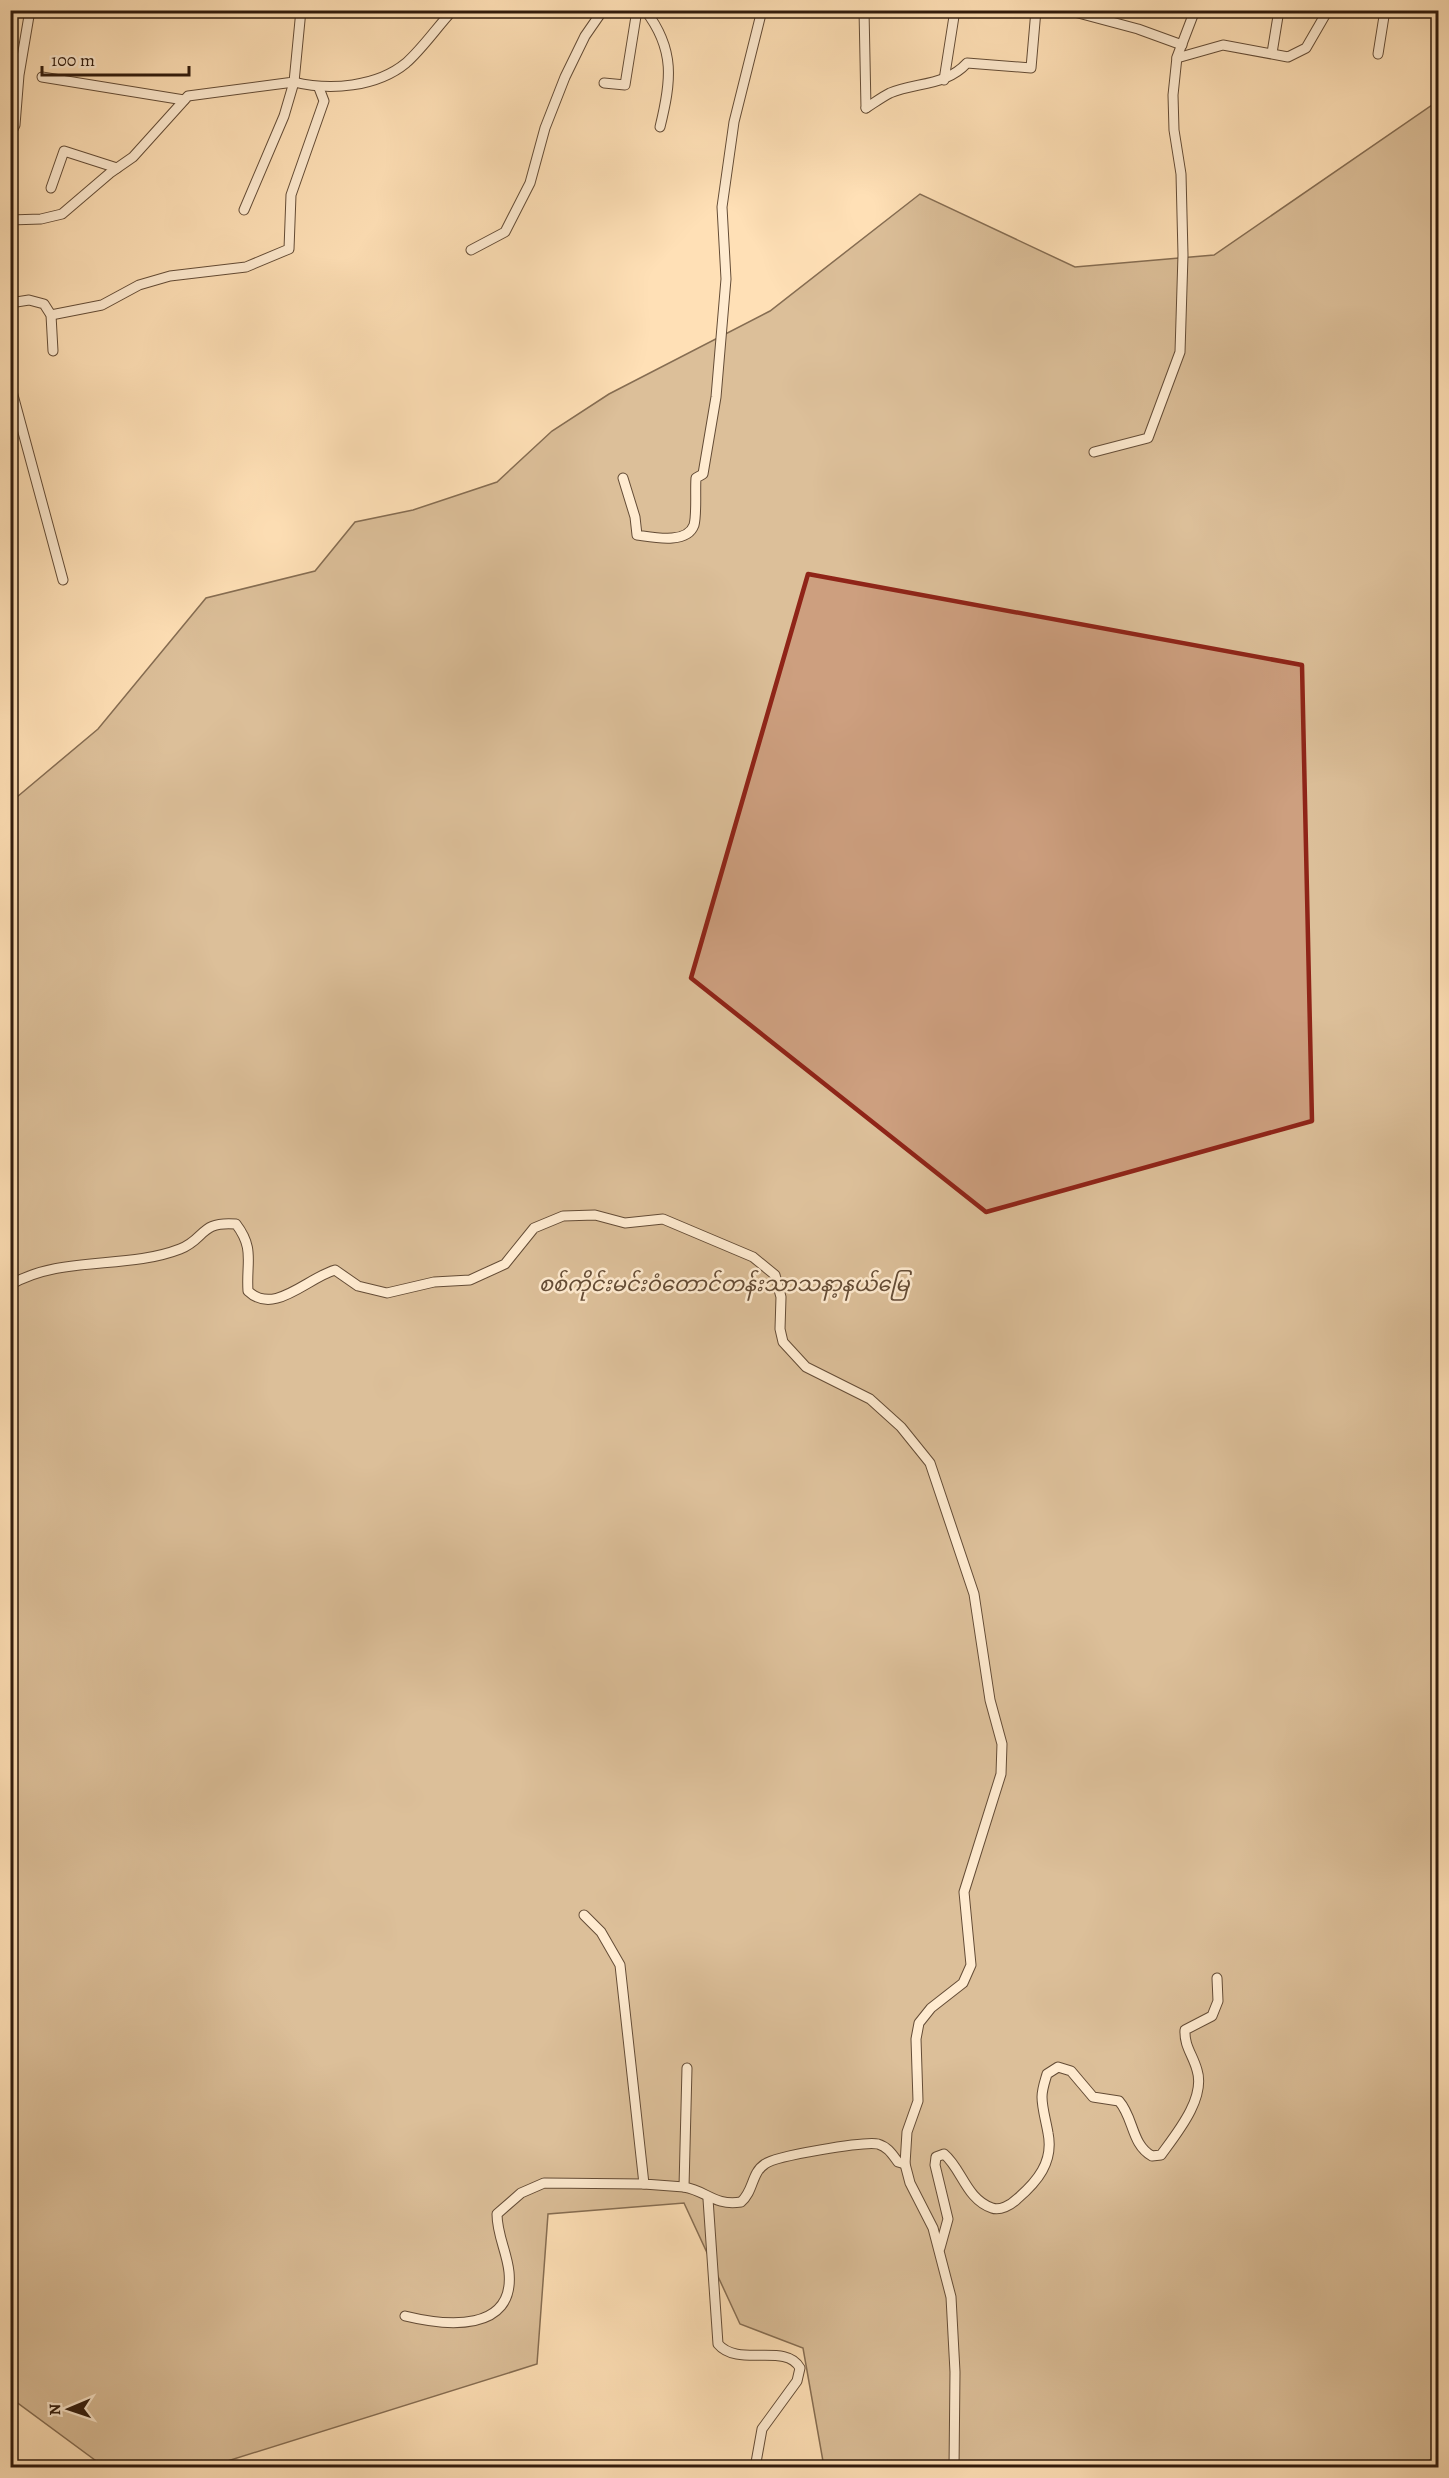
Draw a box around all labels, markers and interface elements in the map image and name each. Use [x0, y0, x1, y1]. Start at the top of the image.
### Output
scale bar [42, 39, 189, 77]
text: 100 m [51, 48, 95, 72]
park label: စစ်ကိုင်းမင်းဝံတောင်တန်းသာသနာ့နယ်မြေ [539, 1269, 912, 1301]
north arrow [39, 2379, 99, 2439]
text: N [44, 2403, 66, 2416]

